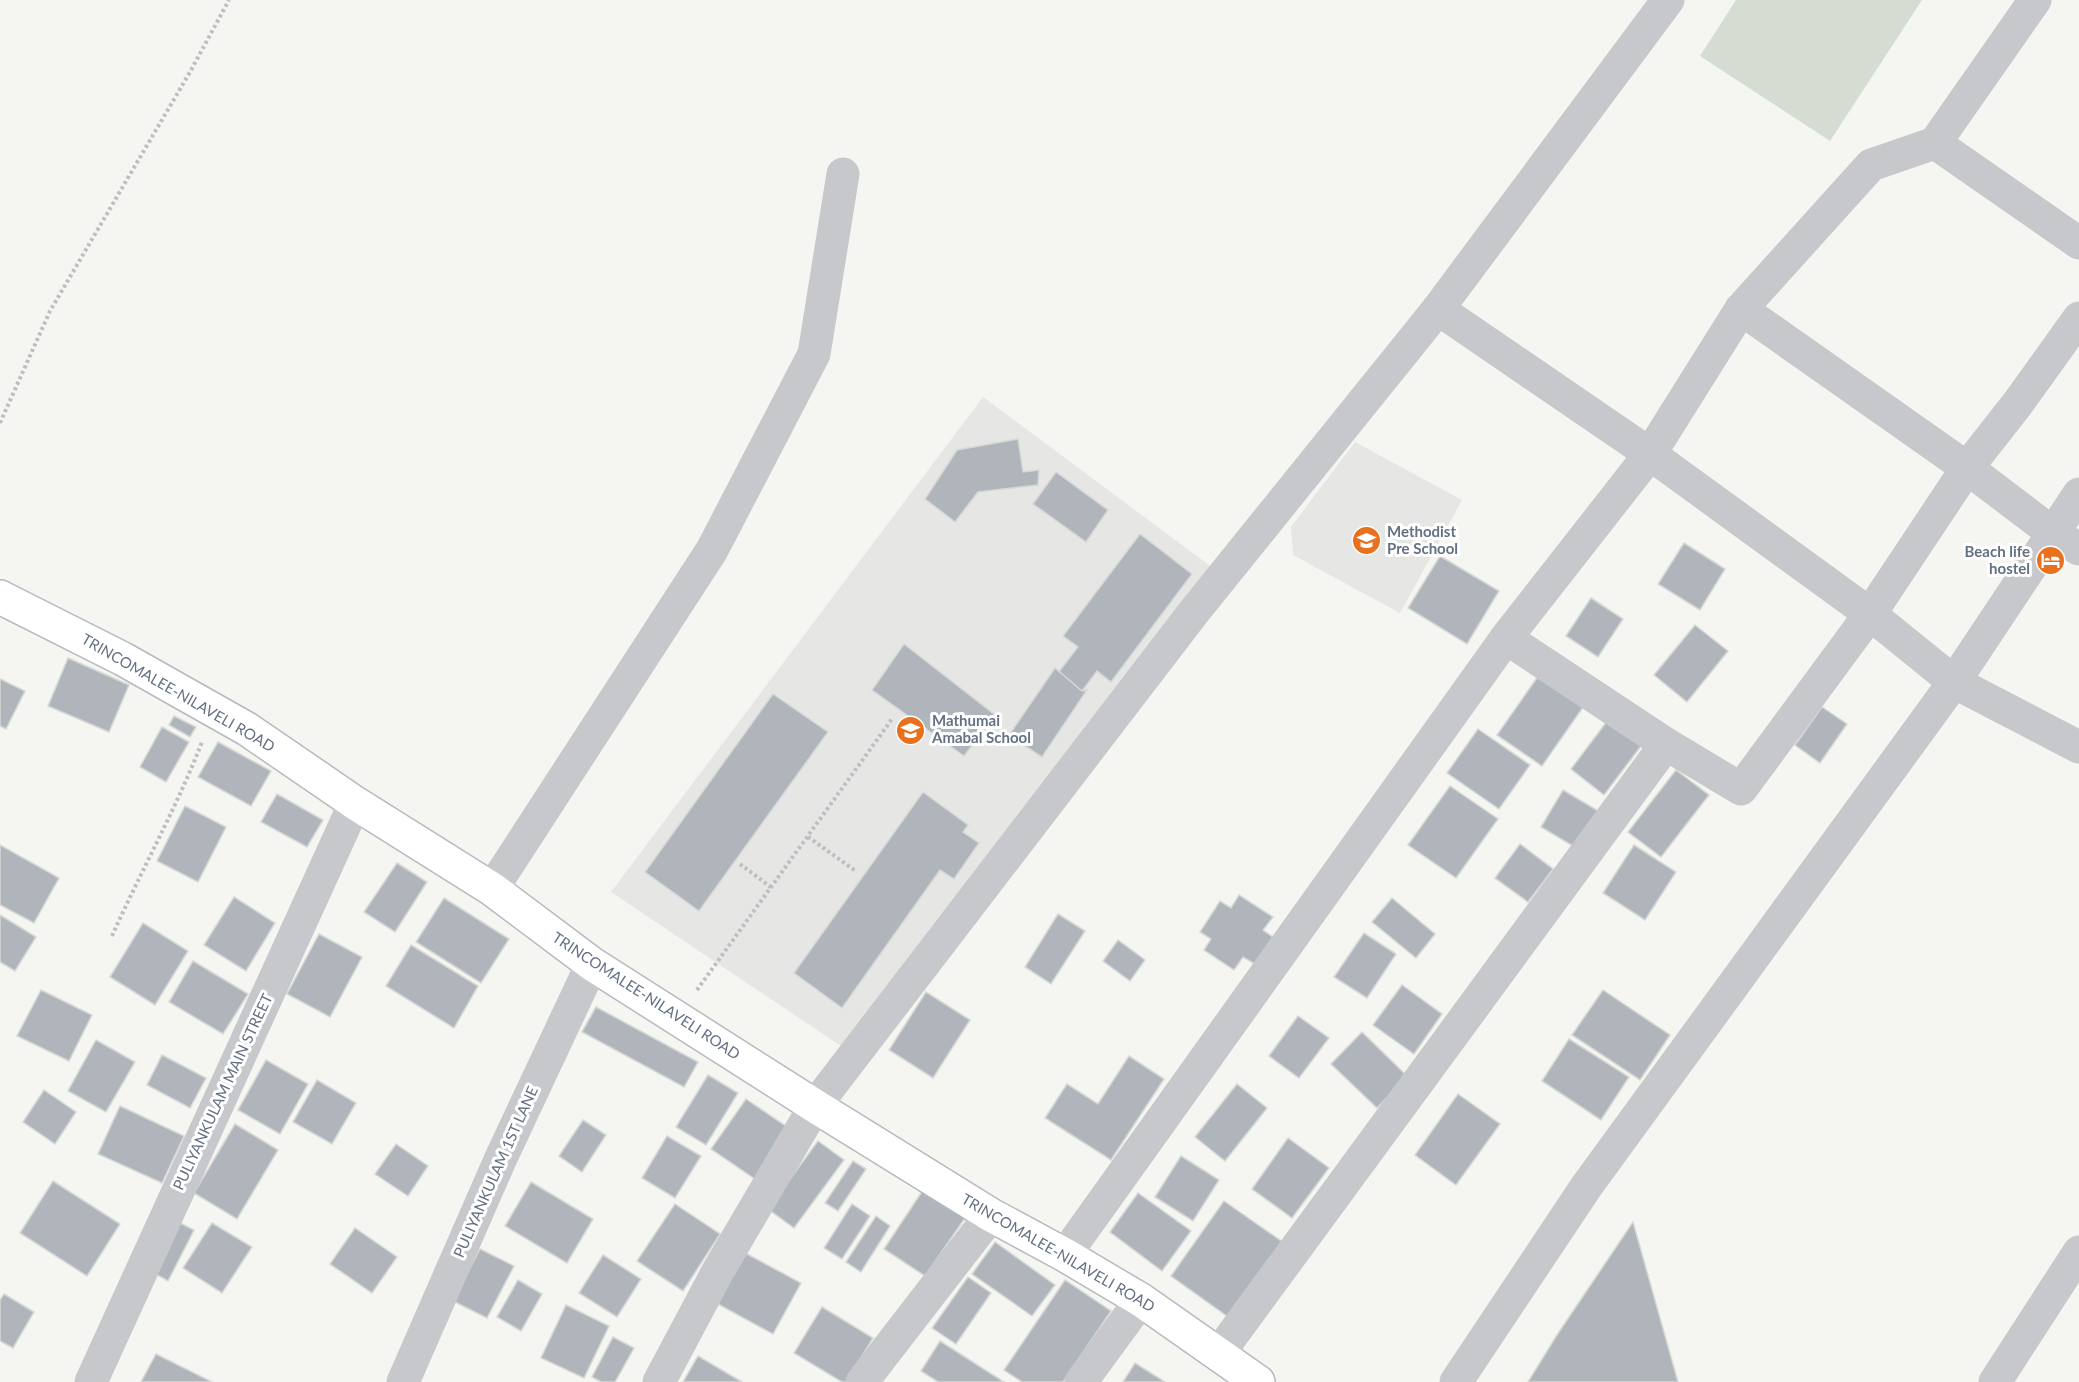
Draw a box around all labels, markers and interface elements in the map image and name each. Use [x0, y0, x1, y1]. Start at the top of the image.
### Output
place label: Methodist Pre School [1387, 522, 1458, 557]
school or university icon: Methodist Pre School [1350, 525, 1382, 557]
place label: Beach life hostel [1965, 542, 2030, 577]
hotel icon: Beach life hostel [2035, 545, 2067, 577]
street label: TRINCOMALEE-NILAVELI ROAD [79, 629, 278, 755]
place label: Mathumai Amabal School [931, 711, 1031, 746]
school or university icon: Mathumai Amabal School [895, 714, 927, 746]
street label: TRINCOMALEE-NILAVELI ROAD [549, 928, 744, 1063]
street label: PULIYANKULAM MAIN STREET [169, 990, 276, 1193]
street label: PULIYANKULAM 1ST LANE [449, 1083, 541, 1260]
street label: TRINCOMALEE-NILAVELI ROAD [959, 1189, 1158, 1315]

